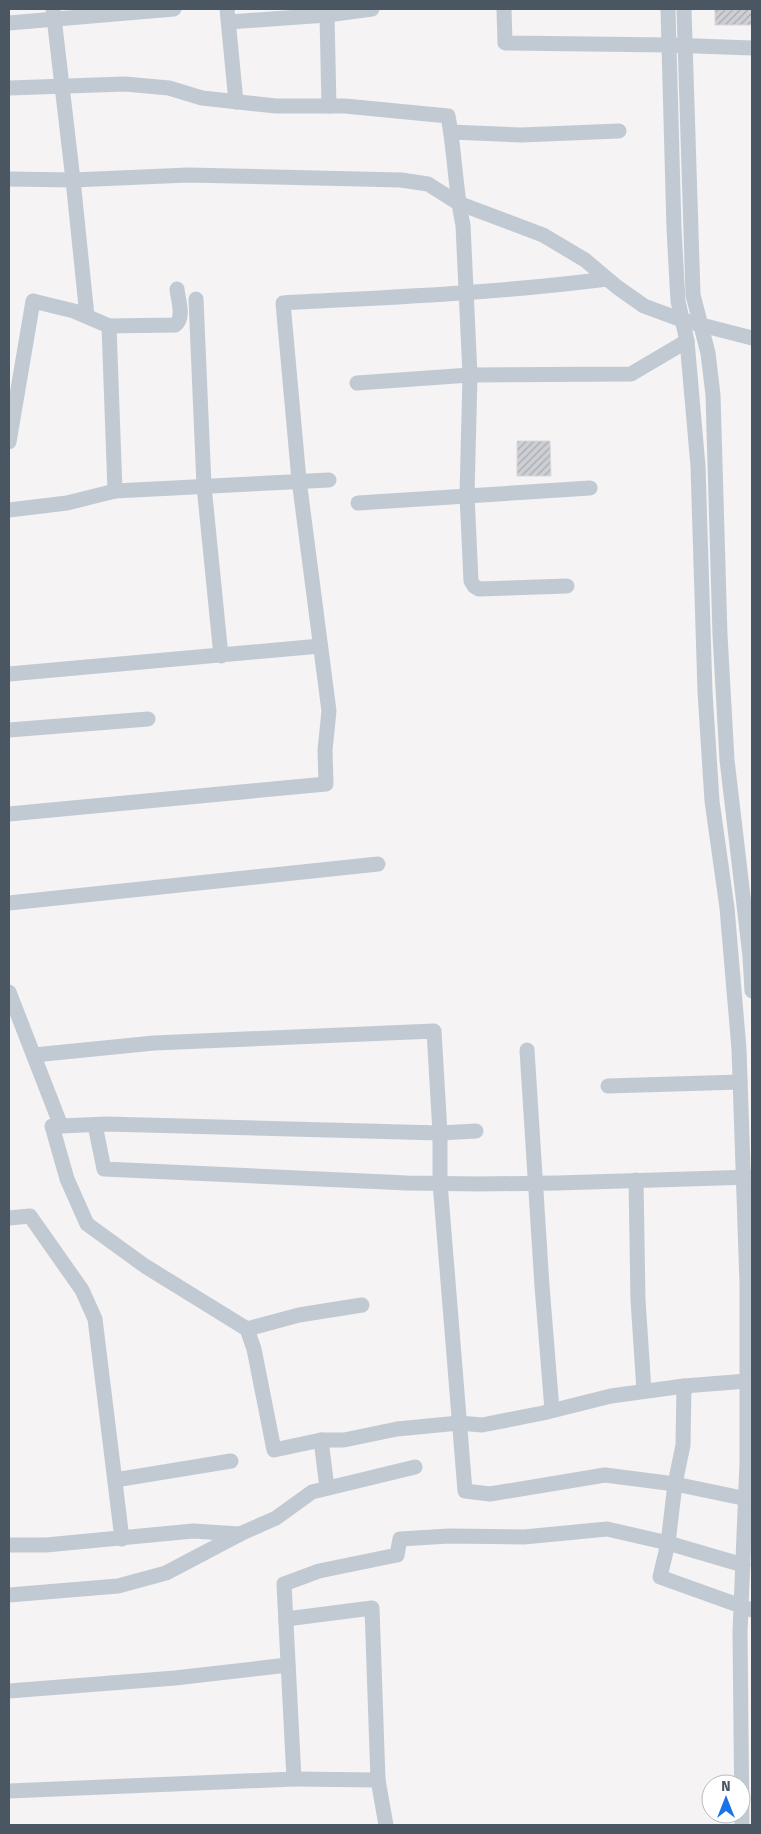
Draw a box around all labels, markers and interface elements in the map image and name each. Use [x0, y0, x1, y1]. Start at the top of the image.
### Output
north arrow [701, 1774, 751, 1824]
text: N [721, 1778, 731, 1795]

